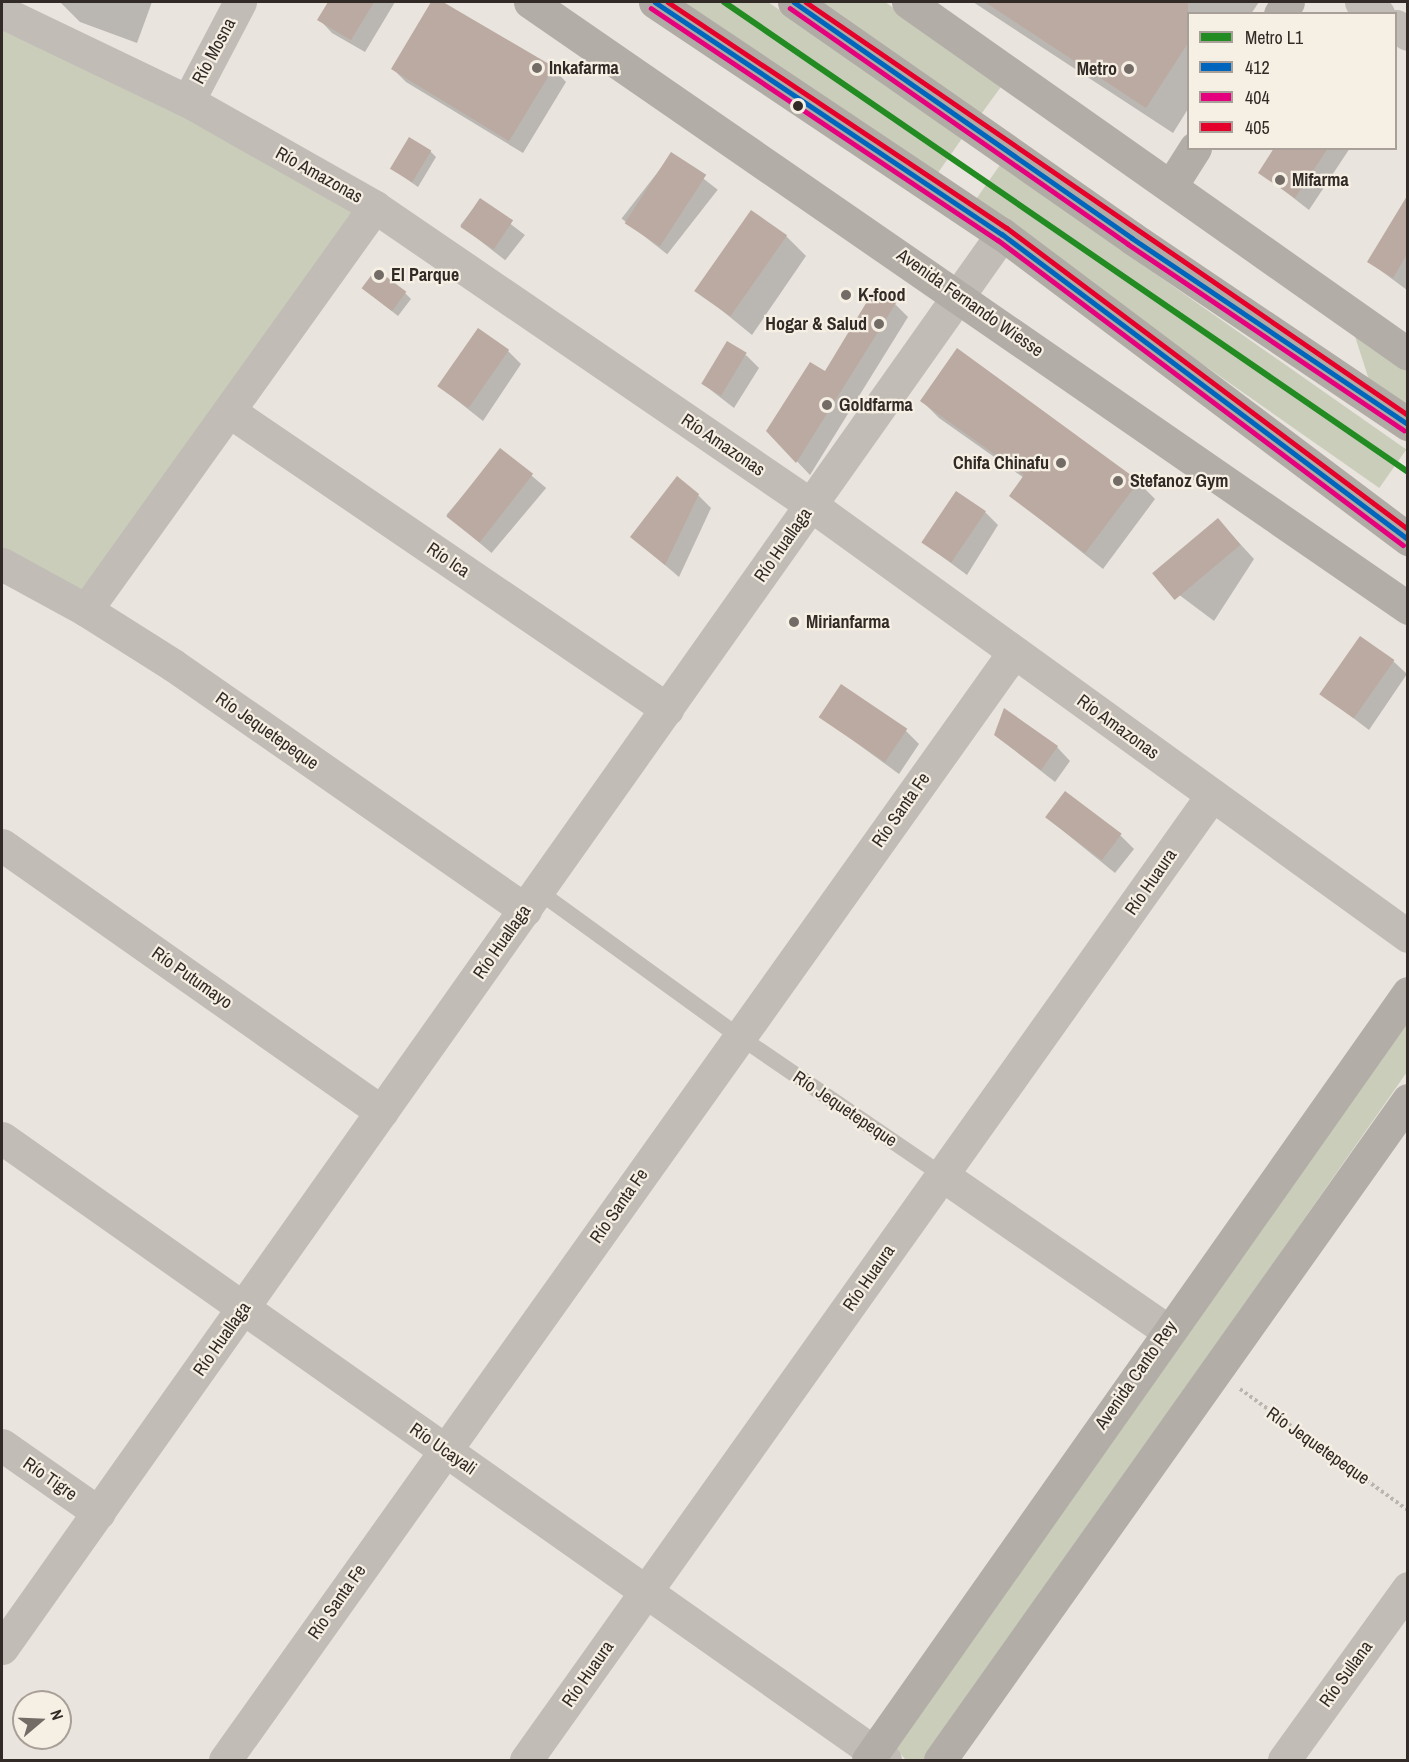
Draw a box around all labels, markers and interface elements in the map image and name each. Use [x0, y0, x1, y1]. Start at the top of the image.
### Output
legend [1187, 12, 1397, 150]
street label: Río Mosna [188, 14, 240, 88]
text: Metro L1 [1245, 25, 1303, 50]
text: 412 [1245, 55, 1270, 80]
place label: Inkafarma [549, 57, 619, 79]
place label: Metro [1077, 58, 1117, 80]
marker: Inkafarma [530, 61, 544, 75]
marker: Metro [1122, 62, 1136, 76]
text: 404 [1245, 85, 1270, 110]
unlabelled marker [792, 100, 804, 112]
text: 405 [1245, 115, 1270, 140]
street label: Río Amazonas [271, 142, 367, 208]
place label: Mifarma [1292, 169, 1349, 191]
marker: Mifarma [1273, 173, 1287, 187]
street label: Avenida Fernando Wiesse [893, 244, 1047, 362]
place label: El Parque [391, 264, 459, 286]
marker: El Parque [372, 268, 386, 282]
place label: K-food [858, 284, 906, 306]
marker: K-food [839, 288, 853, 302]
place label: Hogar & Salud [765, 313, 867, 335]
marker: Hogar & Salud [872, 317, 886, 331]
place label: Goldfarma [839, 394, 913, 416]
marker: Goldfarma [820, 398, 834, 412]
street label: Río Amazonas [677, 409, 769, 481]
place label: Chifa Chinafu [953, 452, 1049, 474]
marker: Chifa Chinafu [1054, 456, 1068, 470]
place label: Stefanoz Gym [1130, 470, 1228, 492]
marker: Stefanoz Gym [1111, 474, 1125, 488]
street label: Río Huallaga [750, 504, 816, 586]
street label: Río Ica [423, 538, 473, 582]
place label: Mirianfarma [806, 611, 890, 633]
marker: Mirianfarma [787, 615, 801, 629]
street label: Río Jequetepeque [211, 688, 323, 774]
street label: Río Amazonas [1072, 690, 1164, 764]
street label: Río Santa Fe [867, 768, 935, 852]
street label: Río Huaura [1121, 845, 1181, 919]
street label: Río Huallaga [469, 901, 535, 983]
street label: Río Putumayo [147, 942, 237, 1014]
street label: Río Jequetepeque [789, 1066, 901, 1152]
street label: Río Santa Fe [585, 1164, 653, 1248]
street label: Río Huaura [839, 1241, 899, 1315]
street label: Río Huallaga [189, 1298, 255, 1380]
street label: Avenida Canto Rey [1091, 1316, 1181, 1434]
street label: Río Jequetepeque [1262, 1403, 1374, 1489]
street label: Río Ucayali [406, 1418, 480, 1480]
street label: Río Tigre [19, 1453, 81, 1505]
street label: Río Santa Fe [303, 1560, 371, 1644]
street label: Río Huaura [558, 1637, 618, 1711]
street label: Río Sullana [1315, 1637, 1377, 1711]
north arrow [12, 1690, 72, 1750]
text: N [45, 1707, 69, 1723]

